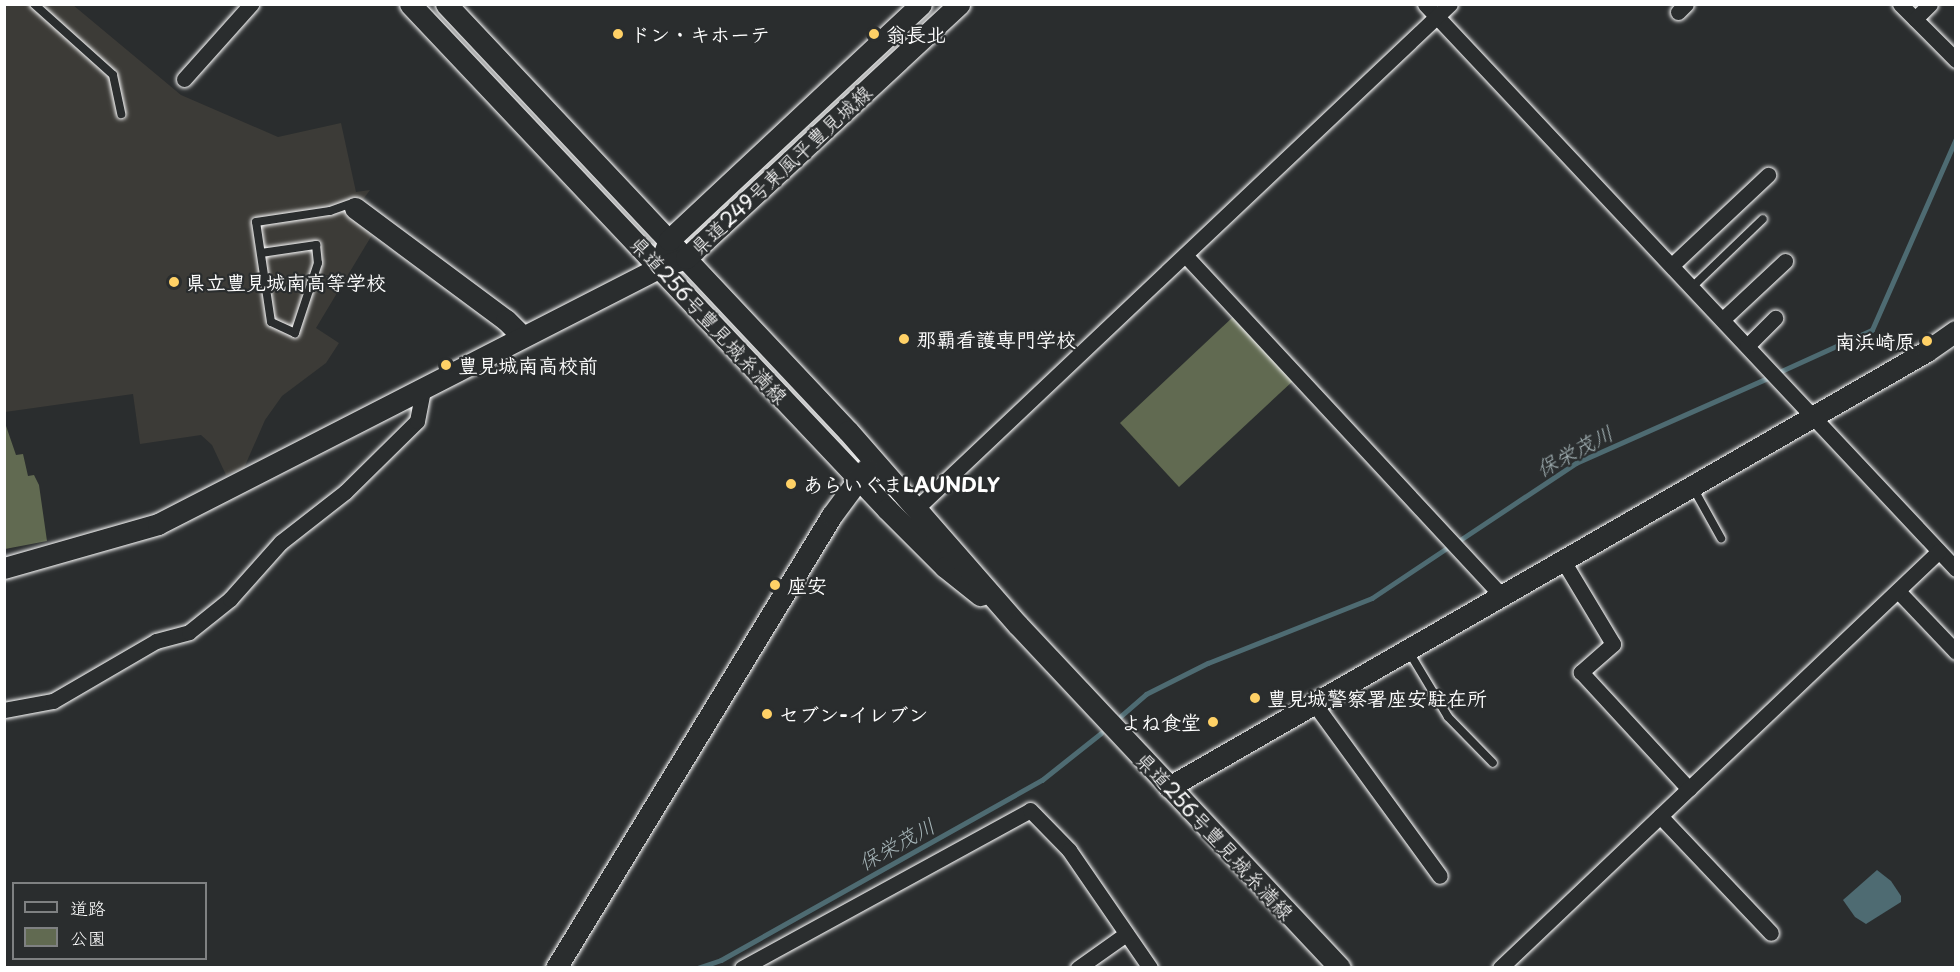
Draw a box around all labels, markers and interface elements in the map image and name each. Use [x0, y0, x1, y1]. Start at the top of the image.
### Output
place label: ドン・キホーテ [630, 22, 770, 46]
place label: 翁長北 [886, 22, 946, 46]
marker: ドン・キホーテ [611, 27, 625, 41]
marker: 翁長北 [867, 27, 881, 41]
street label: 県道249号東風平豊見城線 [686, 80, 876, 260]
street label: 県道256号豊見城糸満線 [625, 231, 793, 409]
place label: 県立豊見城南高等学校 [186, 270, 386, 294]
marker: 県立豊見城南高等学校 [167, 275, 181, 289]
place label: 那覇看護専門学校 [916, 327, 1076, 351]
place label: 南浜崎原 [1835, 329, 1915, 353]
marker: 那覇看護専門学校 [897, 332, 911, 346]
marker: 南浜崎原 [1920, 334, 1934, 348]
place label: 豊見城南高校前 [458, 353, 598, 377]
marker: 豊見城南高校前 [439, 358, 453, 372]
water label: 保栄茂川 [1531, 419, 1617, 481]
place label: あらいぐまLAUNDLY [803, 472, 1000, 496]
marker: あらいぐまLAUNDLY [784, 477, 798, 491]
place label: 座安 [787, 573, 827, 597]
marker: 座安 [768, 578, 782, 592]
place label: 豊見城警察署座安駐在所 [1267, 686, 1487, 710]
marker: 豊見城警察署座安駐在所 [1248, 691, 1262, 705]
place label: セブン-イレブン [779, 702, 928, 726]
marker: セブン-イレブン [760, 707, 774, 721]
place label: よね食堂 [1121, 710, 1201, 734]
marker: よね食堂 [1206, 715, 1220, 729]
street label: 県道256号豊見城糸満線 [1131, 747, 1299, 925]
water label: 保栄茂川 [853, 812, 939, 874]
legend [12, 882, 207, 960]
text: 道路 [70, 894, 106, 921]
text: 公園 [70, 924, 106, 951]

